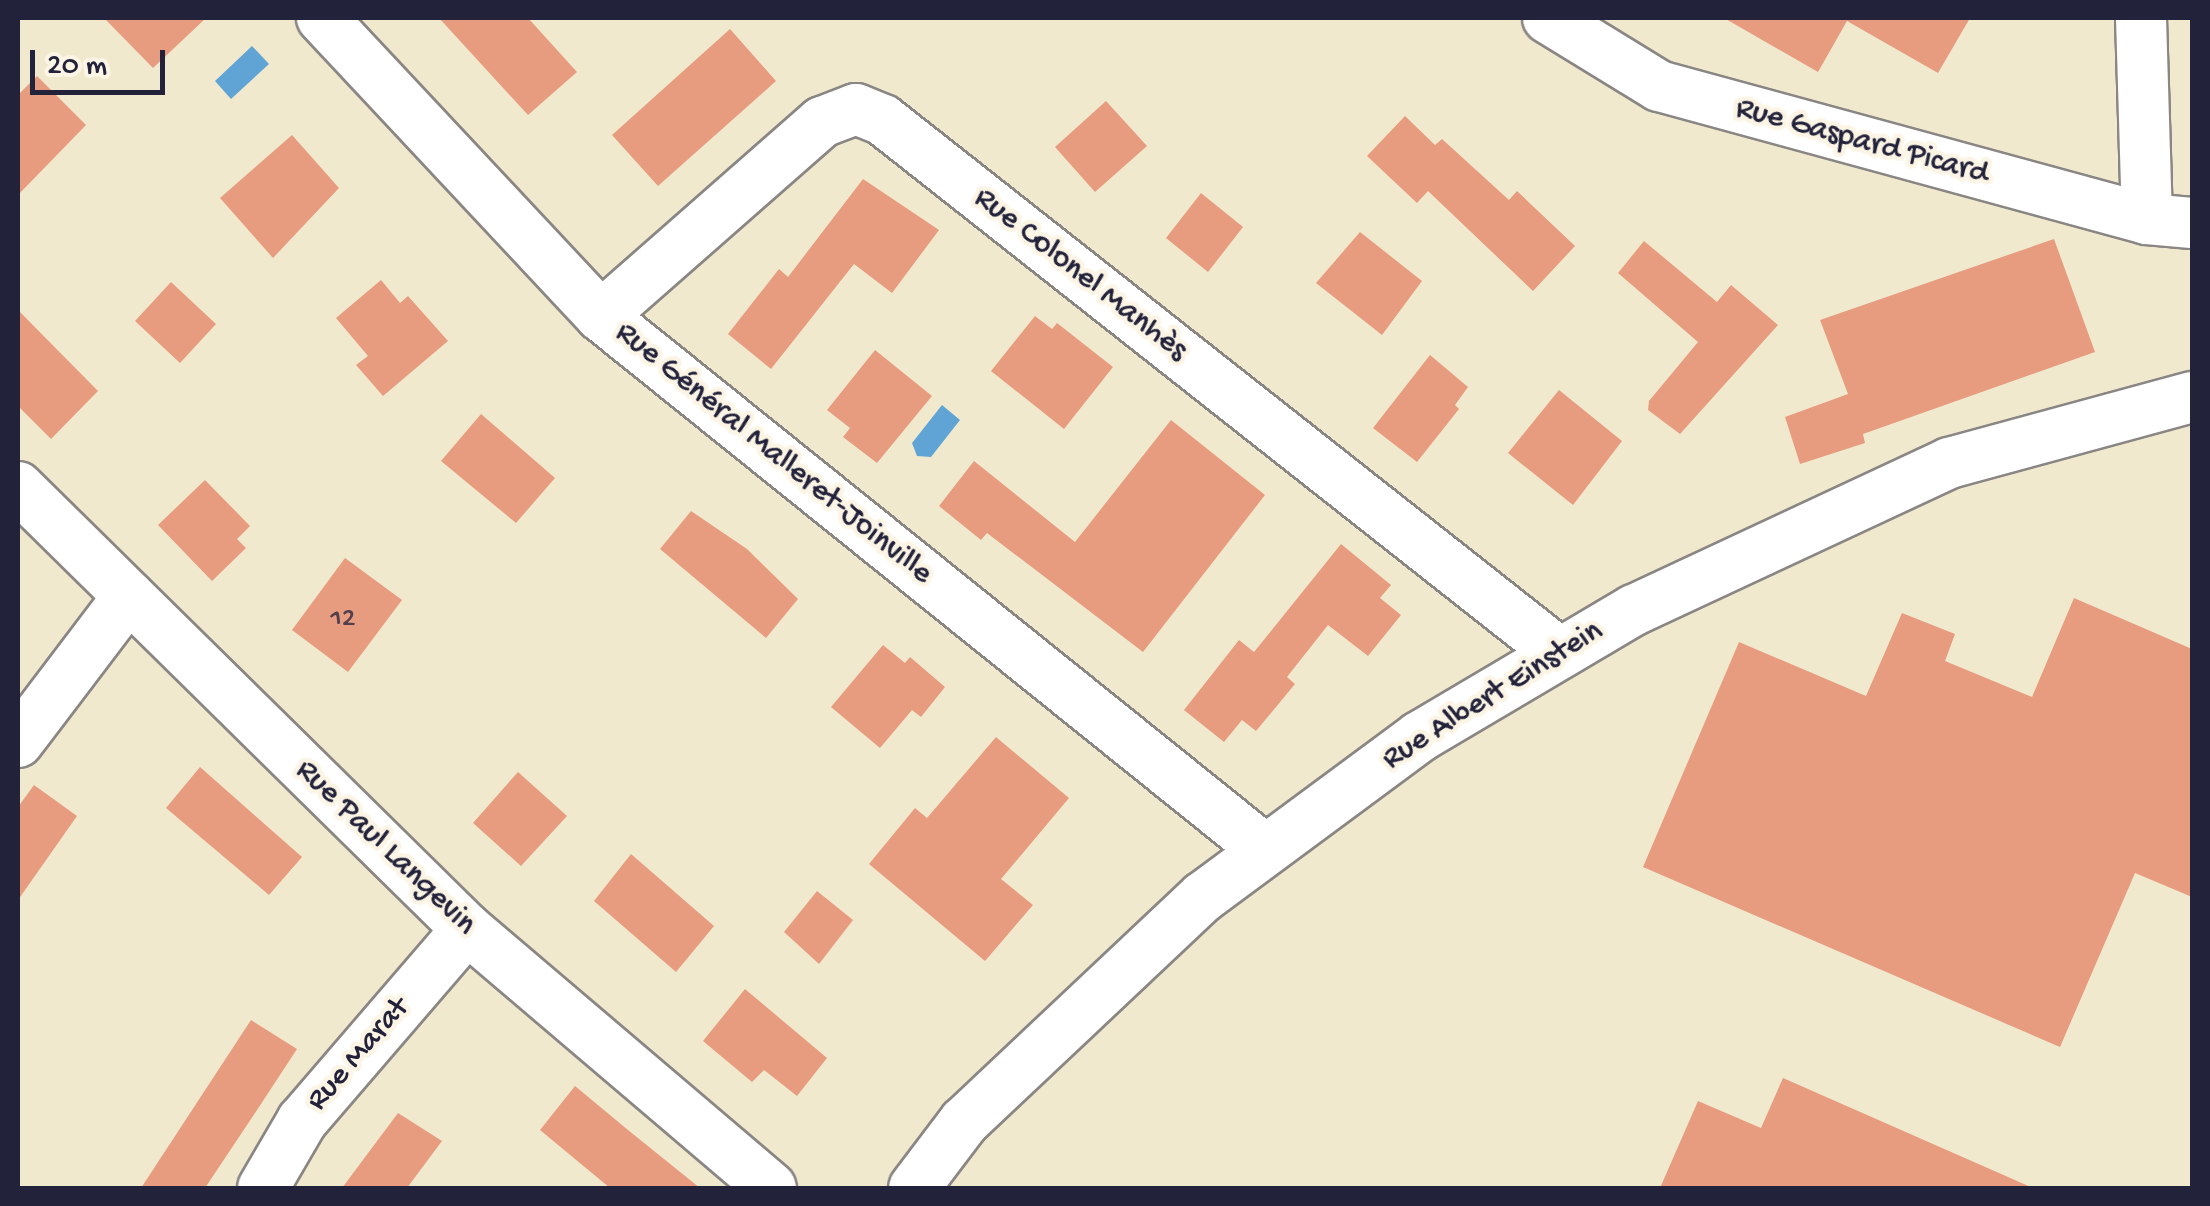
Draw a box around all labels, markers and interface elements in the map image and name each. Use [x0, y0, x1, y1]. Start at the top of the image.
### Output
scale bar [35, 30, 170, 92]
text: 20 m [47, 50, 107, 85]
street label: Rue Gaspard Picard [1731, 90, 1993, 194]
street label: Rue Colonel Manhès [966, 180, 1194, 370]
street label: Rue Général Malleret-Joinville [607, 314, 939, 594]
house number: 12 [330, 603, 356, 637]
street label: Rue Albert Einstein [1376, 613, 1610, 779]
street label: Rue Paul Langevin [287, 752, 483, 944]
street label: Rue Marat [299, 990, 419, 1120]

